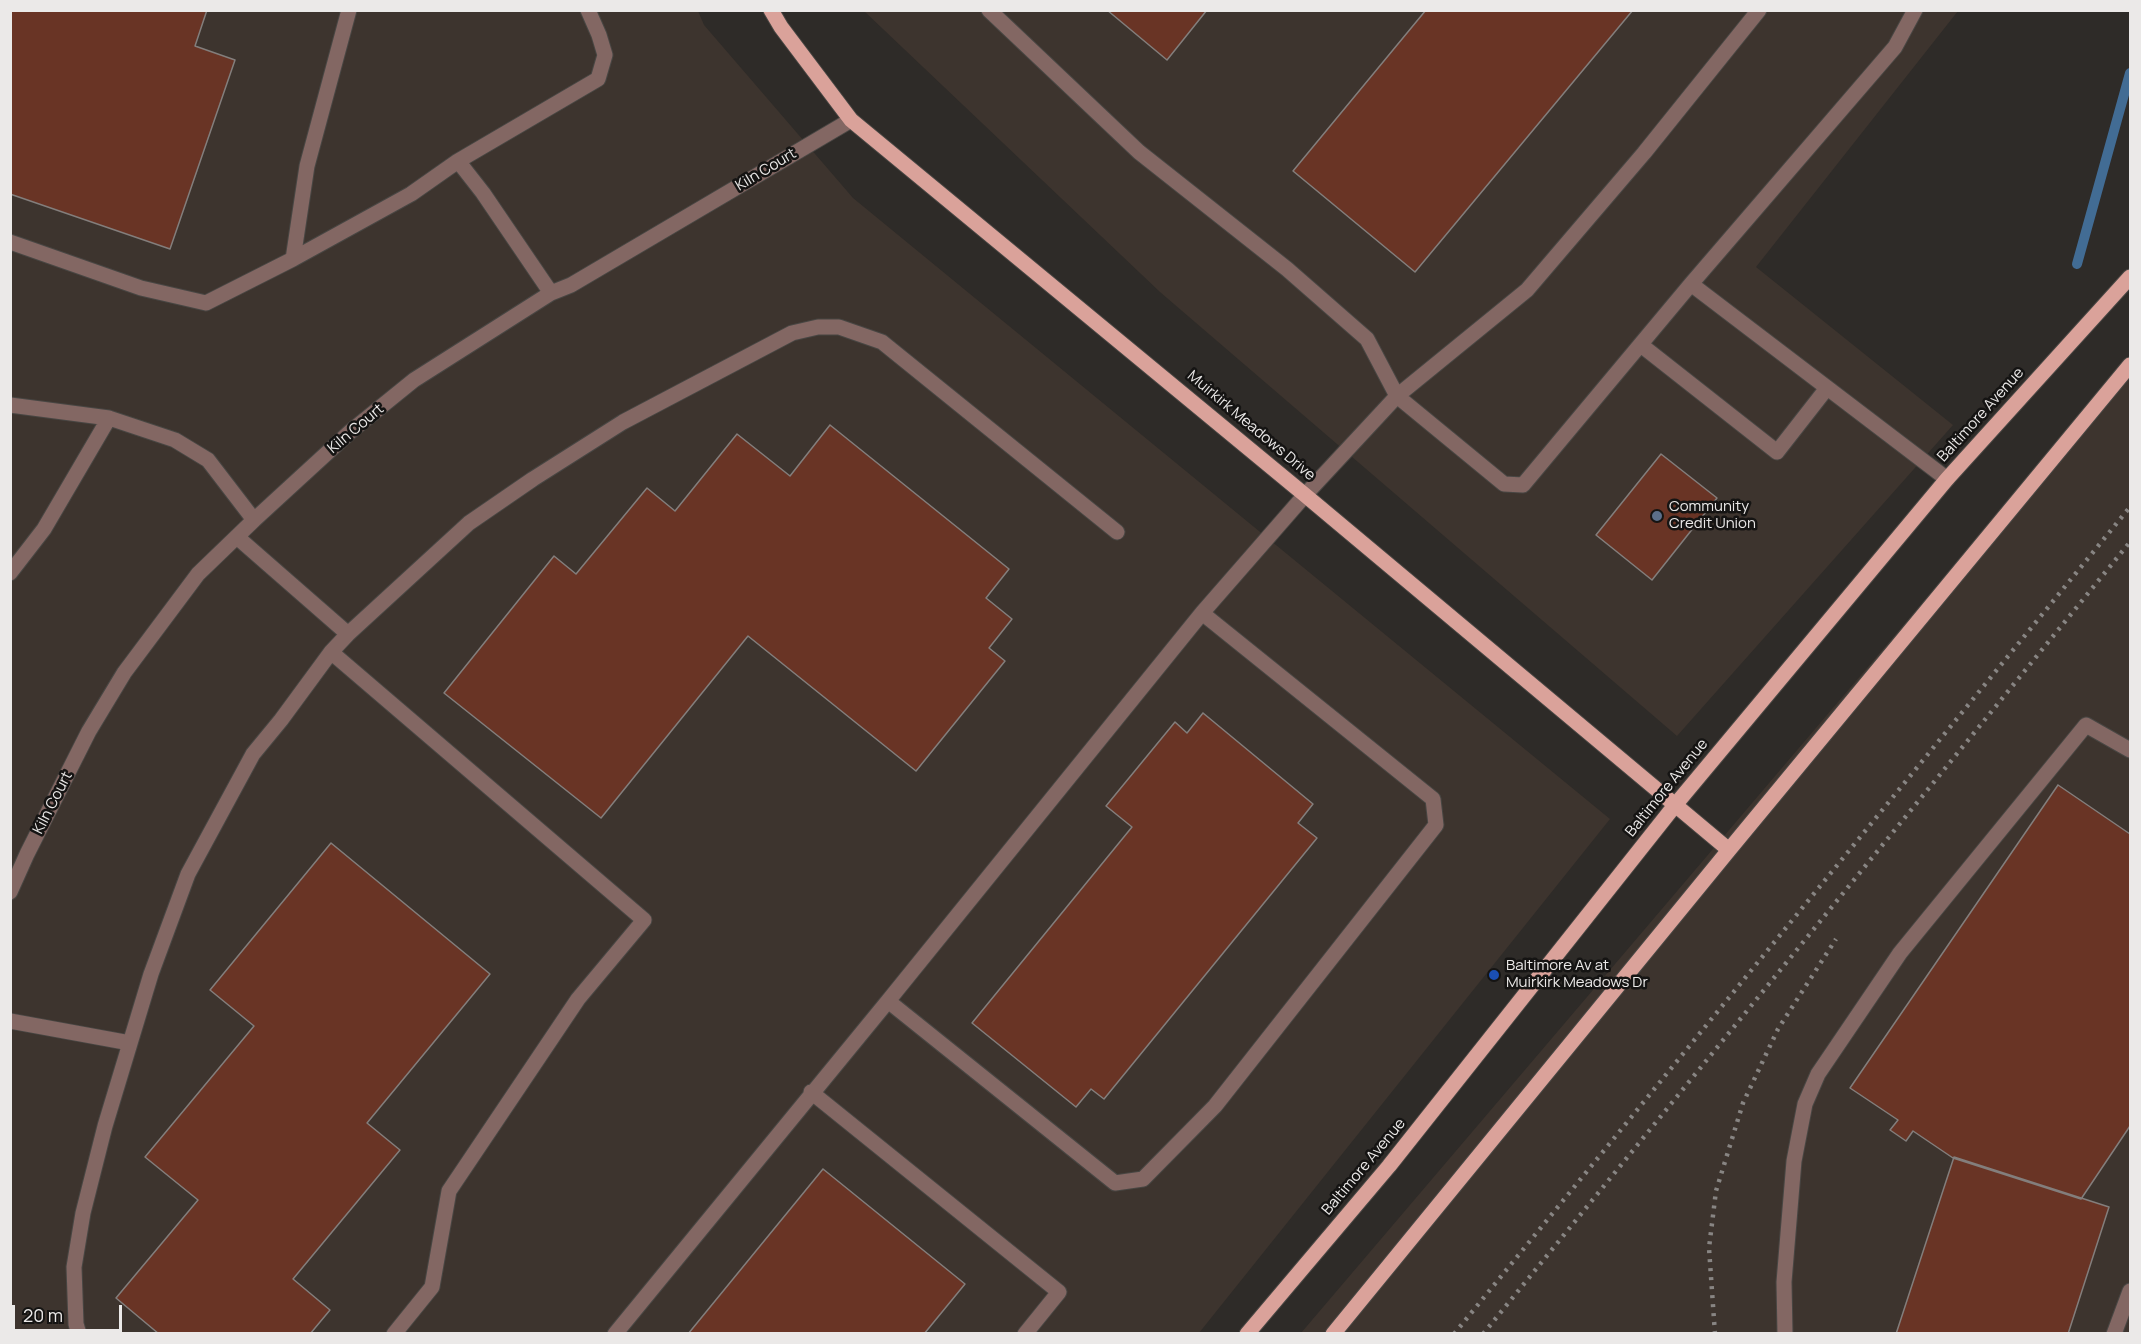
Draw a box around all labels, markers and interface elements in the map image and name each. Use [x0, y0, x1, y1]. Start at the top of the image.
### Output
street label: Kiln Court [732, 145, 800, 195]
street label: Baltimore Avenue [1934, 364, 2028, 466]
street label: Muirkirk Meadows Drive [1183, 367, 1319, 485]
street label: Kiln Court [324, 400, 388, 458]
place label: Community Credit Union [1669, 498, 1756, 533]
marker: Community Credit Union [1650, 509, 1664, 523]
street label: Baltimore Avenue [1622, 736, 1712, 840]
street label: Kiln Court [30, 769, 76, 837]
place label: Baltimore Av at Muirkirk Meadows Dr [1506, 957, 1648, 992]
marker: Baltimore Av at Muirkirk Meadows Dr [1487, 968, 1501, 982]
street label: Baltimore Avenue [1318, 1115, 1410, 1219]
scale bar [15, 1293, 124, 1331]
text: 20 m [23, 1303, 63, 1327]

